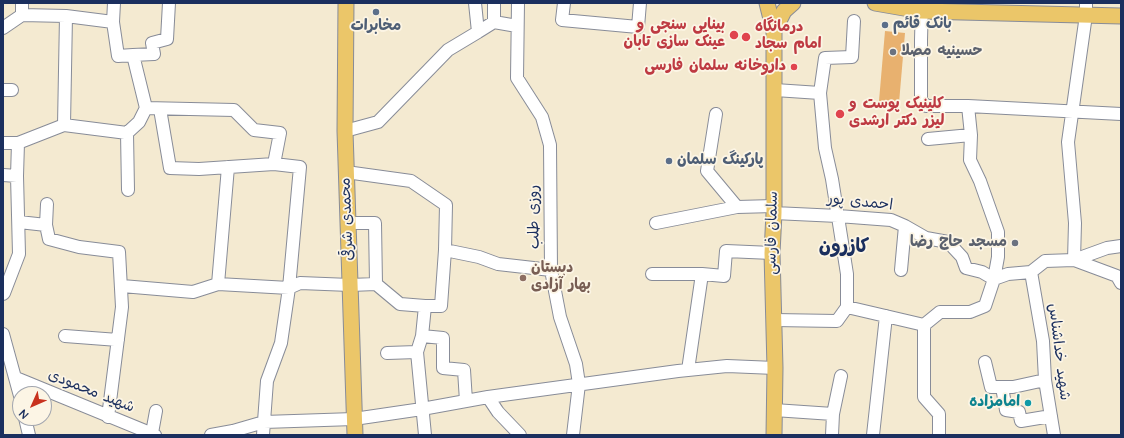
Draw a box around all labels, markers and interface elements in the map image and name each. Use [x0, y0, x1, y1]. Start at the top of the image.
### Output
marker: مخابرات [371, 7, 381, 17]
place label: بانک قائم [893, 16, 952, 34]
place label: بینایی سنجی و عینک سازی تابان [624, 17, 725, 52]
place label: مخابرات [351, 18, 401, 36]
place label: درمانگاه امام سجاد [755, 19, 822, 54]
marker: بانک قائم [880, 20, 890, 30]
marker: بینایی سنجی و عینک سازی تابان [728, 29, 740, 41]
marker: درمانگاه امام سجاد [740, 31, 752, 43]
place label: حسینیه مصلا [901, 43, 982, 61]
marker: حسینیه مصلا [888, 47, 898, 57]
place label: داروخانه سلمان فارسی [645, 58, 786, 76]
marker: داروخانه سلمان فارسی [789, 62, 799, 72]
place label: کلینیک پوست و لیزر دکتر ارشدی [849, 96, 944, 131]
marker: کلینیک پوست و لیزر دکتر ارشدی [834, 108, 846, 120]
place label: پارکینگ سلمان [677, 152, 763, 170]
marker: پارکینگ سلمان [664, 156, 674, 166]
street label: محمدی شرقی [338, 177, 358, 261]
street label: روزی طلب [525, 185, 545, 249]
street label: سلمان فارسی [763, 191, 783, 275]
street label: احمدی پور [826, 191, 894, 215]
place label: مسجد حاج رضا [910, 234, 1007, 252]
district label: کازرون [819, 237, 869, 259]
marker: مسجد حاج رضا [1010, 238, 1020, 248]
place label: دبستان بهار آزادی [531, 260, 591, 295]
marker: دبستان بهار آزادی [518, 273, 528, 283]
street label: شهید خداشناس [1043, 303, 1073, 401]
street label: شهید محمودی [45, 366, 137, 418]
north arrow [12, 386, 52, 426]
place label: امامزاده [969, 394, 1020, 412]
marker: امامزاده [1023, 398, 1033, 408]
text: N [16, 406, 32, 422]

